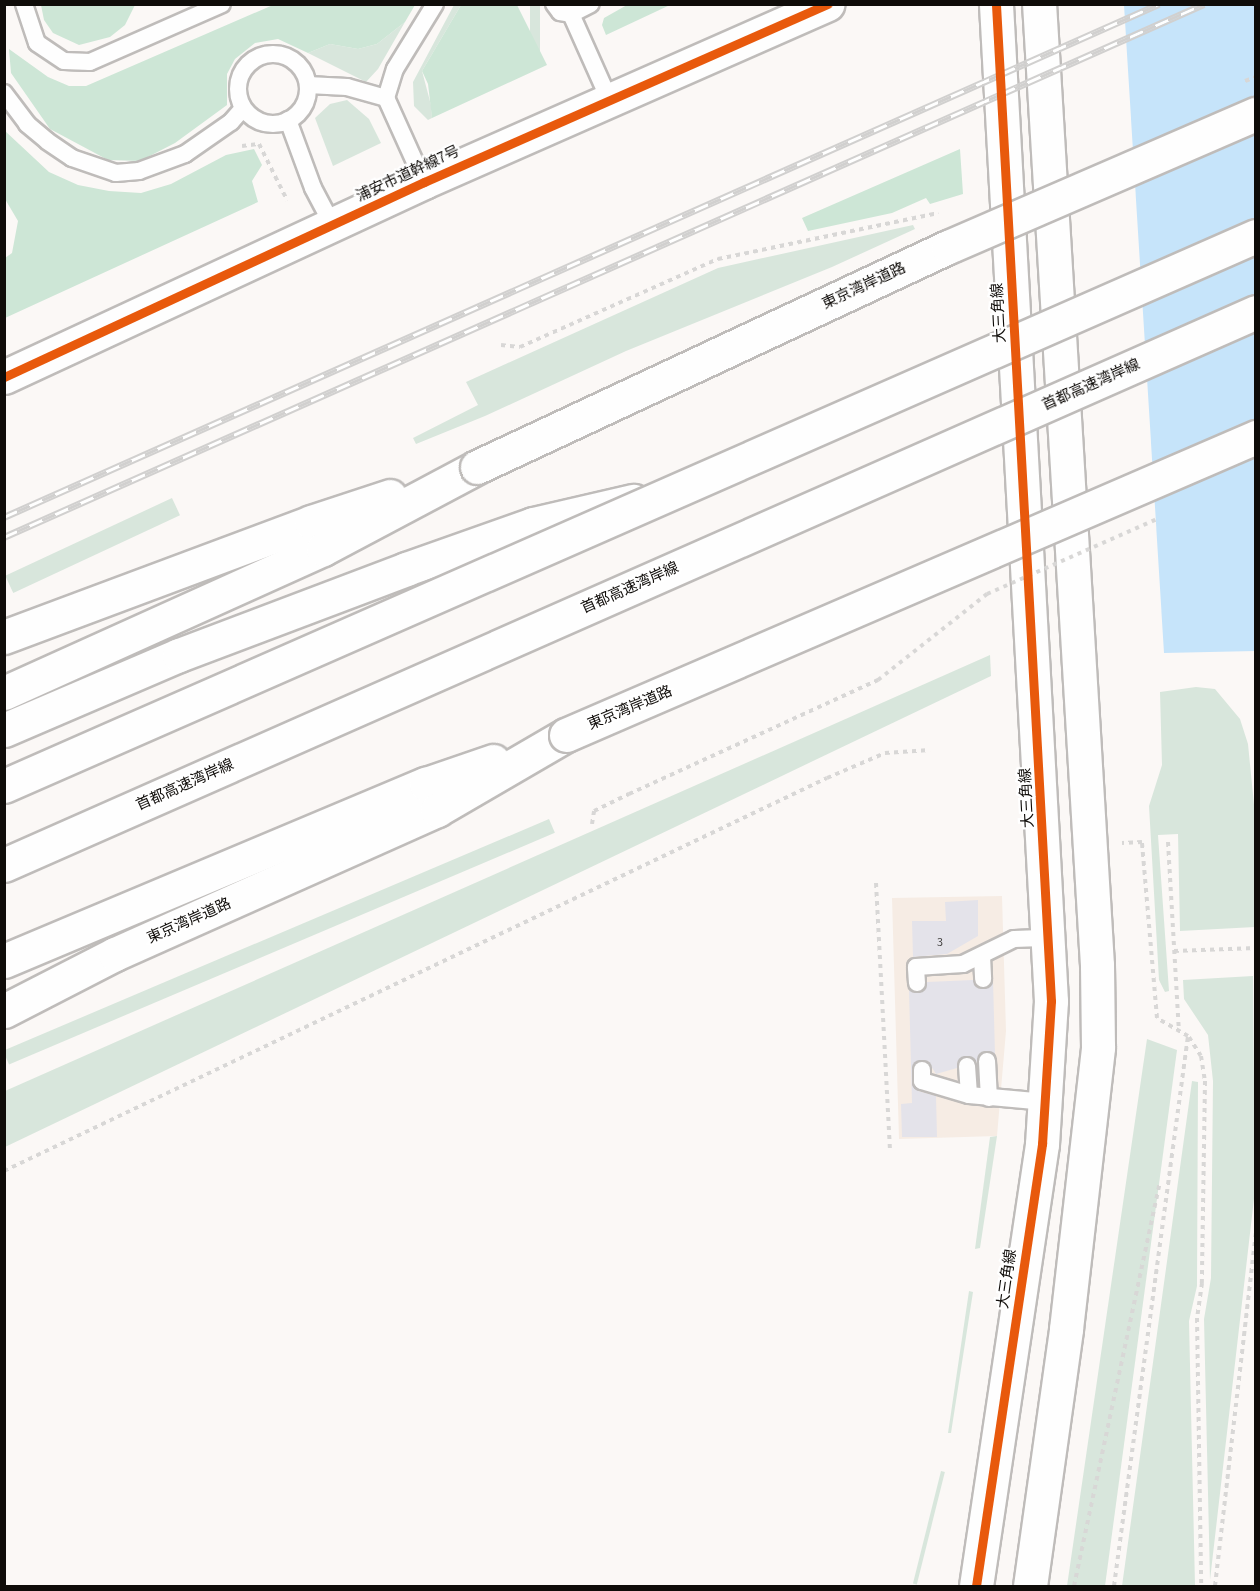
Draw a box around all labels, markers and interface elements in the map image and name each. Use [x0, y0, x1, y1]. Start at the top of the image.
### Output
street label: 浦安市道幹線7号 [353, 142, 463, 206]
street label: 東京湾岸道路 [819, 259, 909, 313]
street label: 大三角線 [988, 283, 1010, 343]
street label: 首都高速湾岸線 [1039, 355, 1143, 415]
street label: 首都高速湾岸線 [578, 558, 682, 618]
street label: 東京湾岸道路 [585, 682, 675, 734]
street label: 首都高速湾岸線 [133, 755, 237, 815]
street label: 大三角線 [1016, 768, 1038, 828]
street label: 東京湾岸道路 [144, 894, 234, 948]
house number: 3 [937, 936, 943, 950]
street label: 大三角線 [994, 1248, 1020, 1310]

